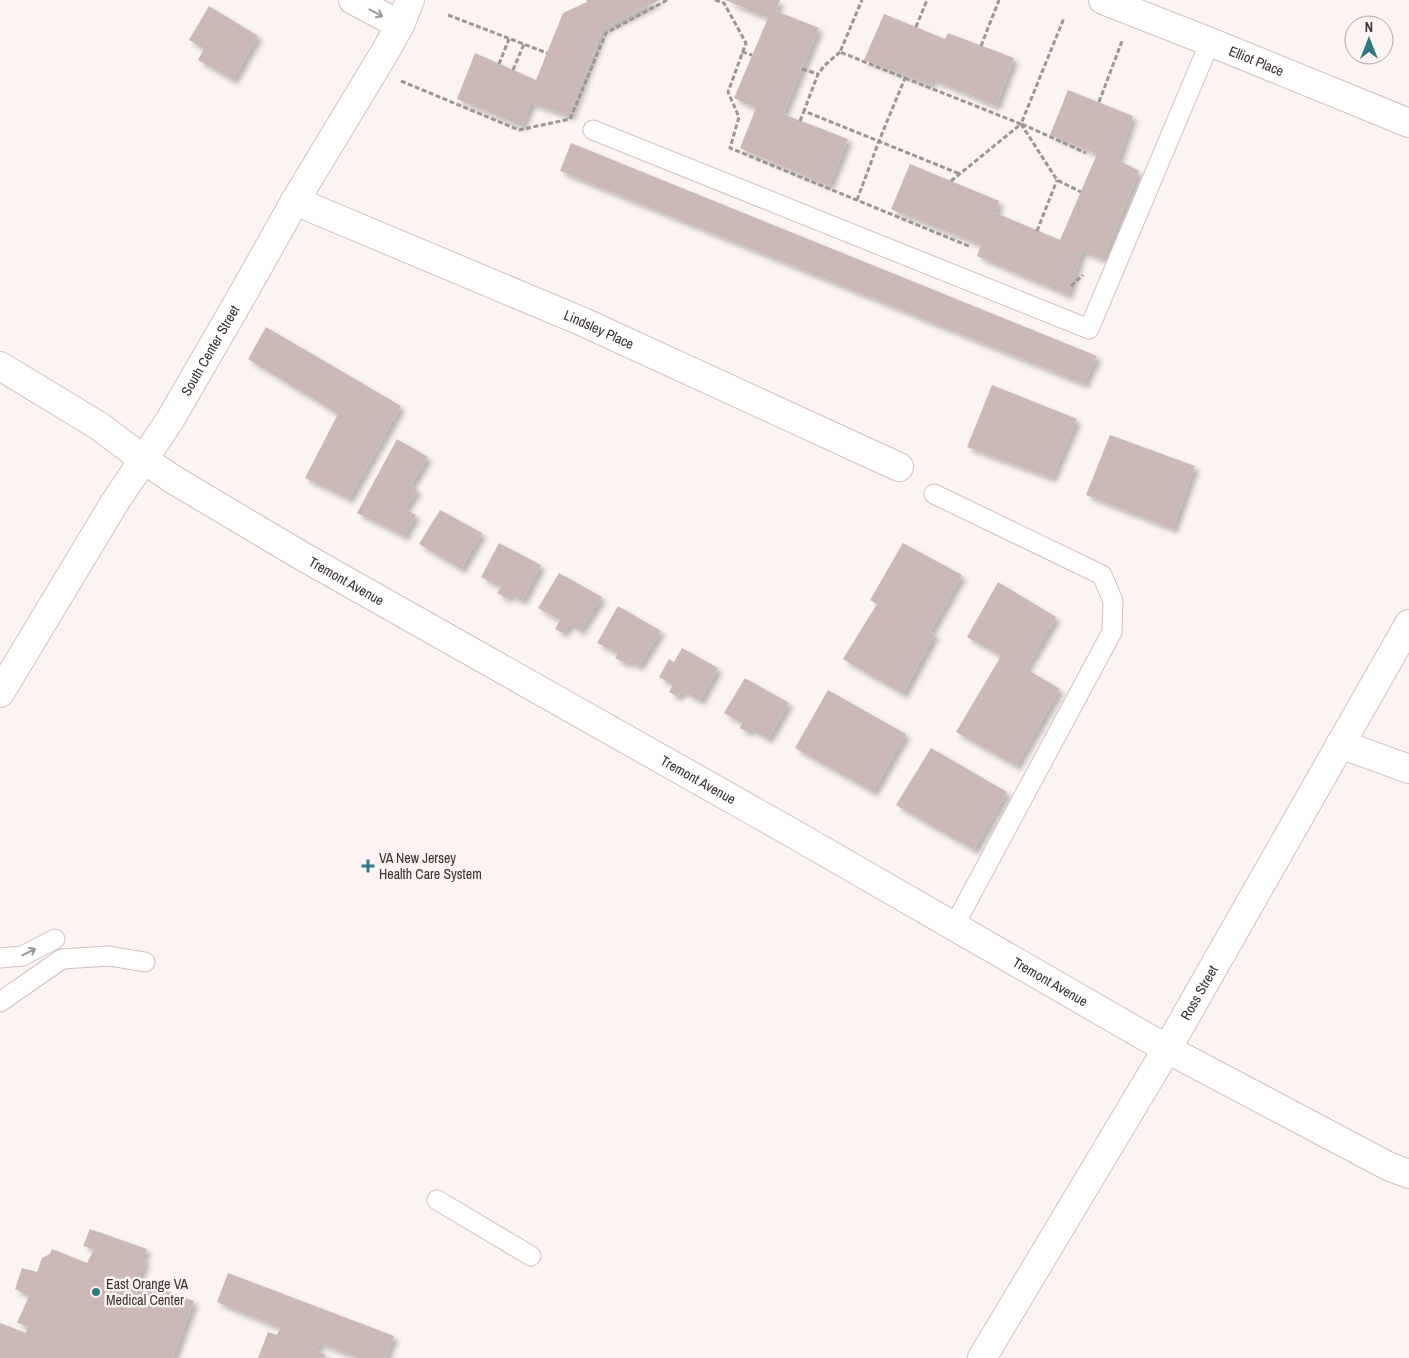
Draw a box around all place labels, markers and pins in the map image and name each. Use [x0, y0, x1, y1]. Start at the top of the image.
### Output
place label: VA New Jersey Health Care System [379, 849, 482, 883]
marker: VA New Jersey Health Care System [361, 859, 375, 873]
place label: East Orange VA Medical Center [106, 1275, 188, 1309]
marker: East Orange VA Medical Center [90, 1286, 102, 1298]

